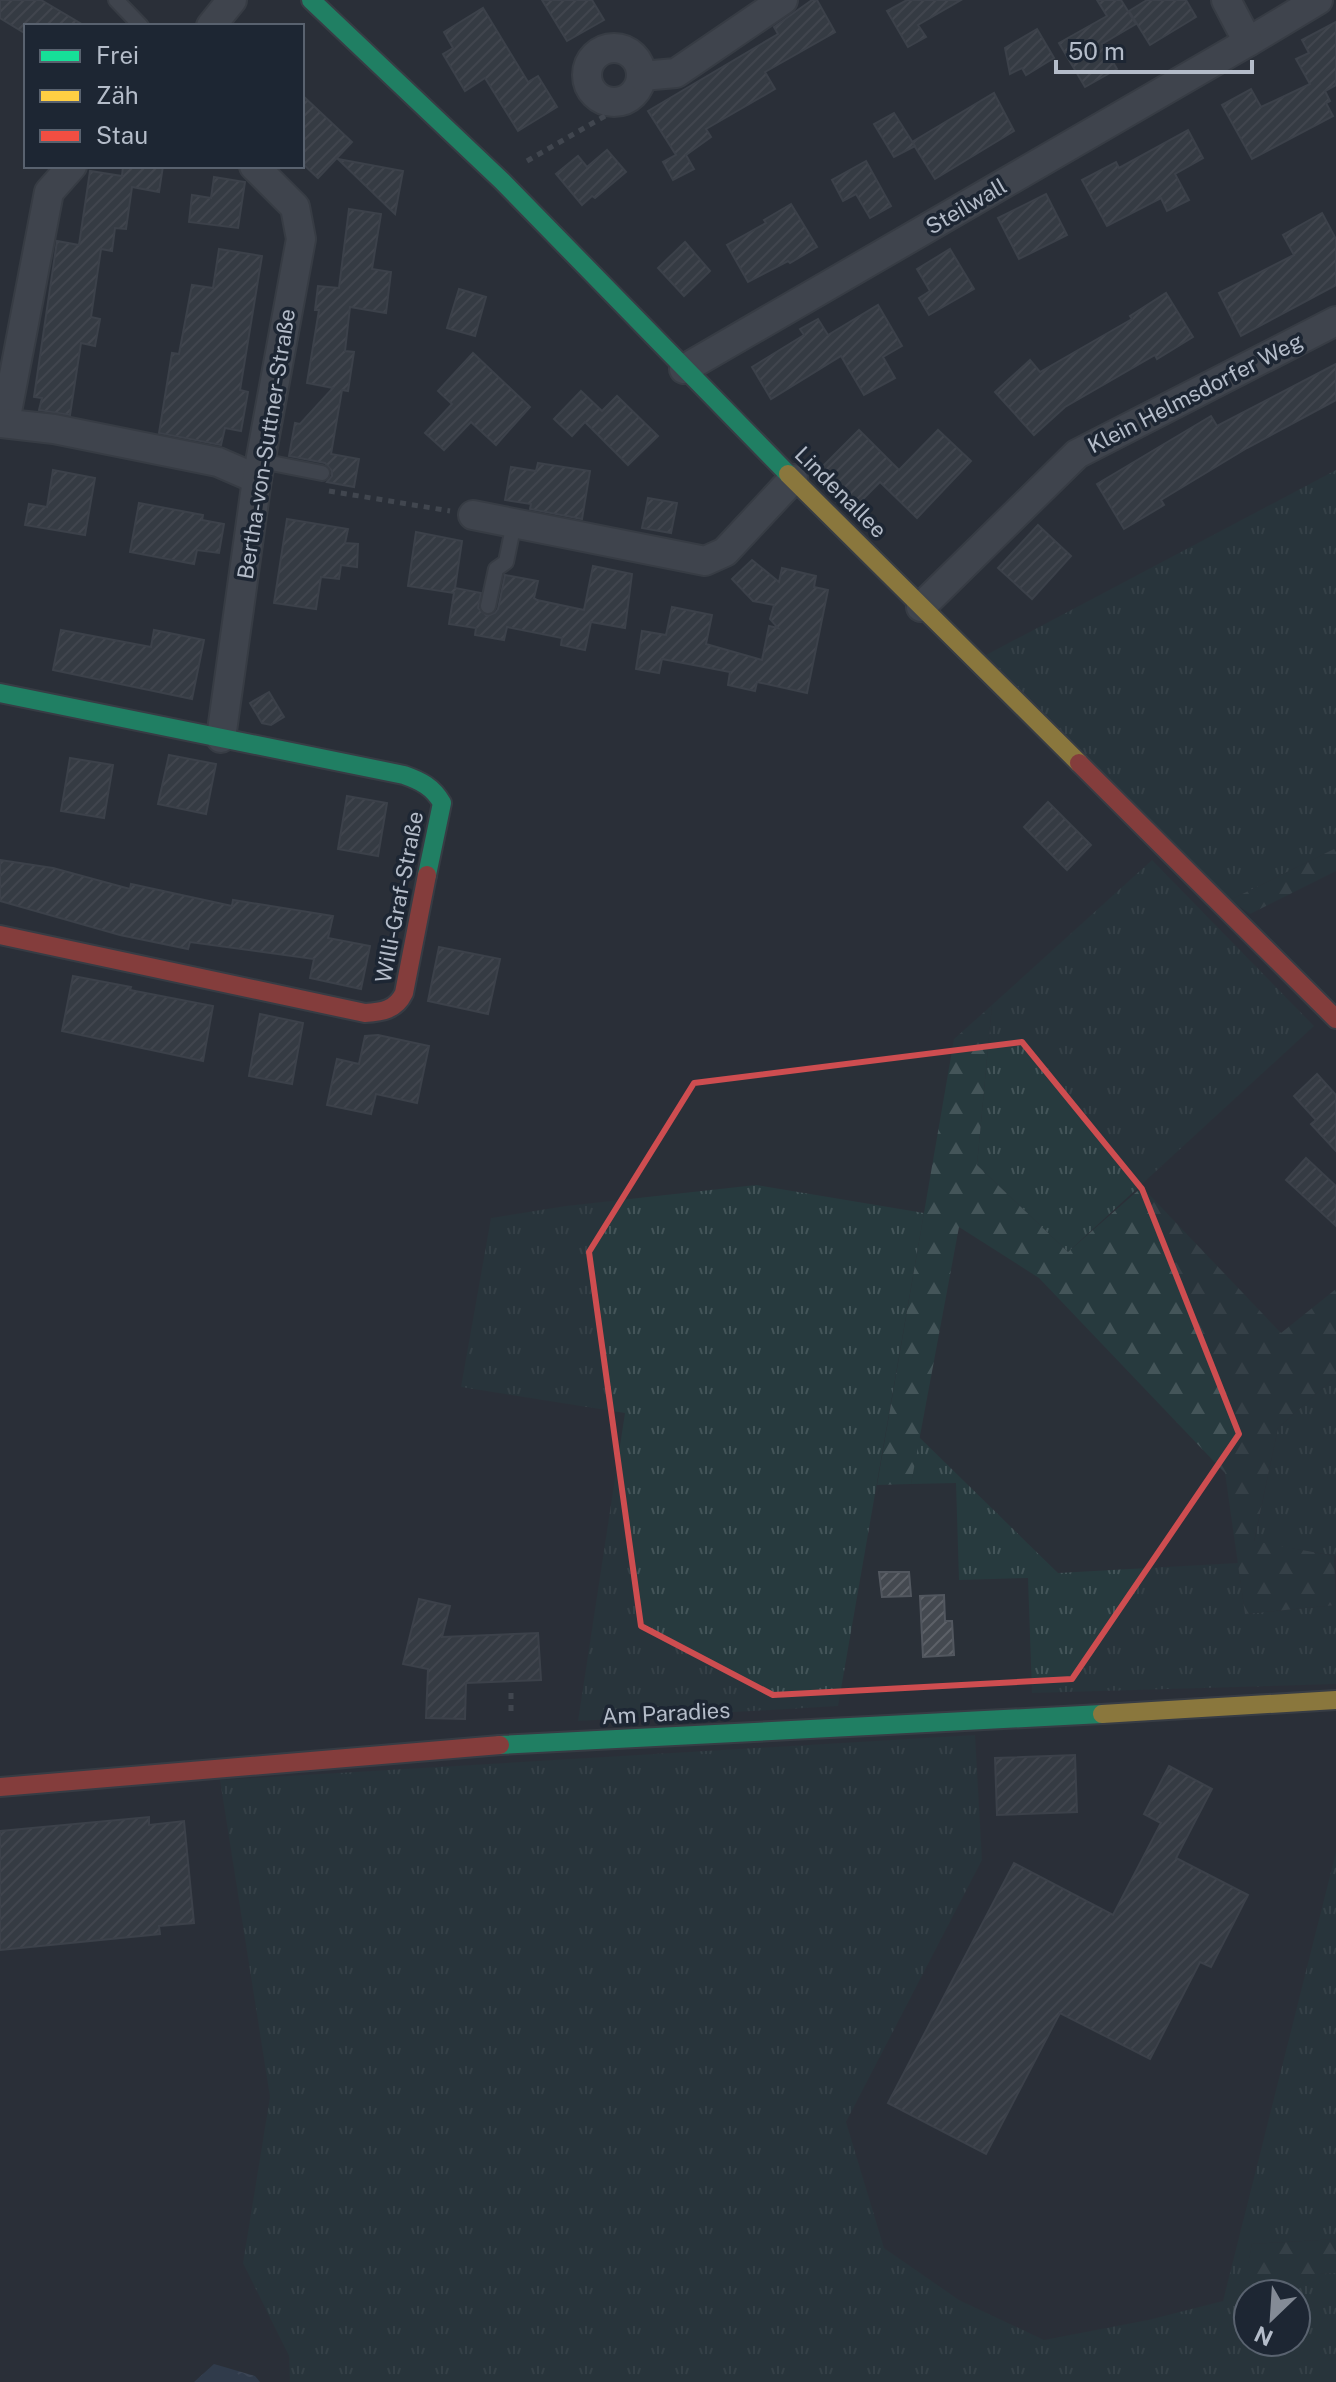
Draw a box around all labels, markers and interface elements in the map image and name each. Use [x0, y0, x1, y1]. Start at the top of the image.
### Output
legend [24, 24, 304, 168]
scale bar [1056, 24, 1252, 74]
text: 50 m [1068, 37, 1125, 65]
text: Frei [96, 41, 139, 69]
text: Zäh [96, 81, 139, 109]
text: Stau [96, 121, 148, 149]
street label: Steilwall [921, 173, 1011, 239]
street label: Bertha-von-Suttner-Straße [232, 307, 300, 581]
street label: Klein Helmsdorfer Weg [1083, 327, 1307, 459]
street label: Lindenallee [790, 441, 892, 543]
street label: Willi-Graf-Straße [370, 809, 428, 985]
street label: Am Paradies [601, 1697, 731, 1729]
north arrow [1232, 2278, 1312, 2358]
text: N [1250, 2321, 1277, 2352]

